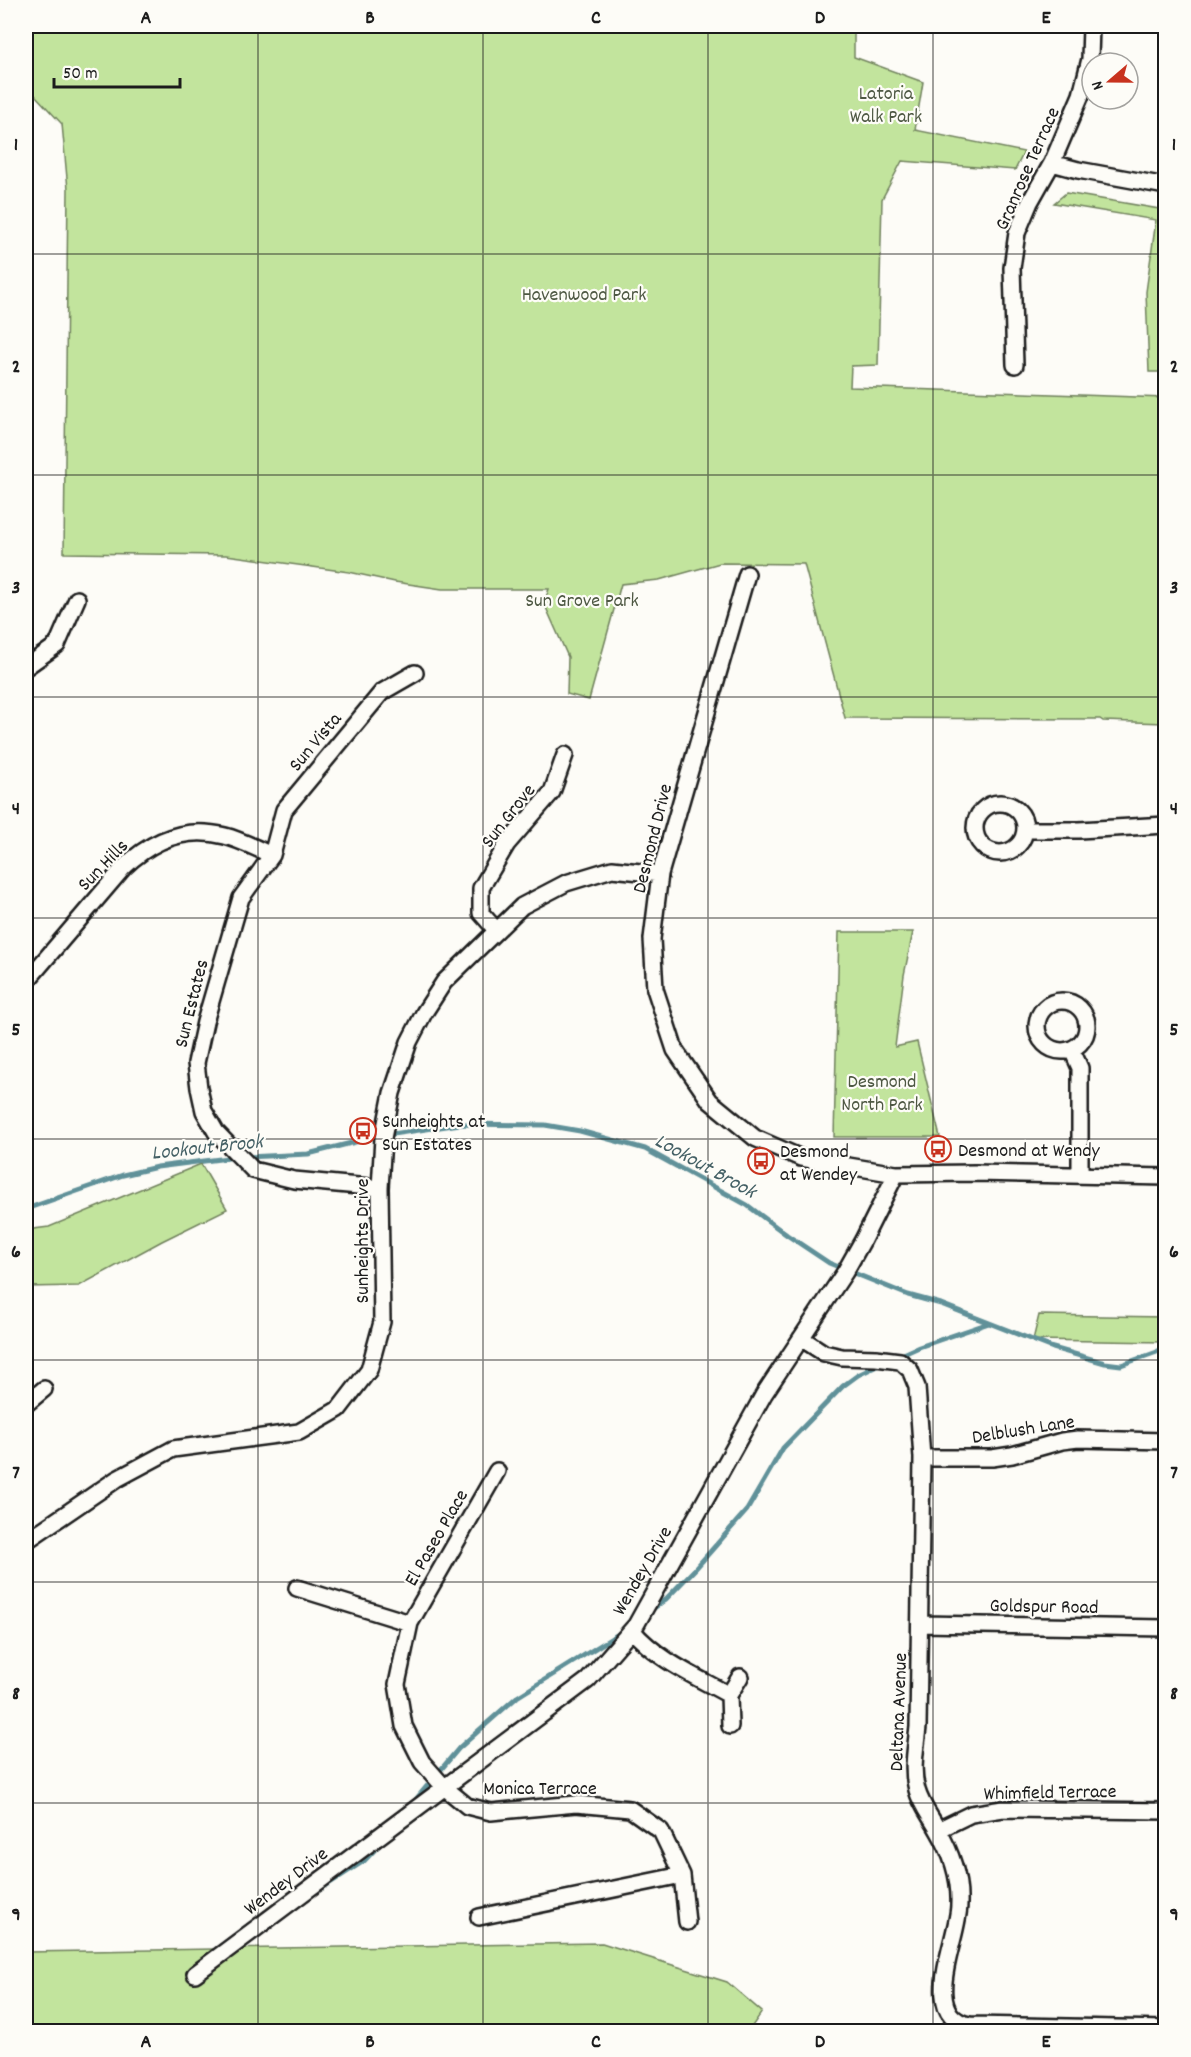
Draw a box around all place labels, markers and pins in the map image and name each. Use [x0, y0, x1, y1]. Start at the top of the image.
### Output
place label: Sunheights at Sun Estates [382, 1109, 485, 1160]
bus stop icon: Sunheights at Sun Estates [348, 1116, 378, 1146]
bus stop icon: Desmond at Wendy [923, 1134, 953, 1164]
place label: Desmond at Wendy [958, 1138, 1101, 1166]
place label: Desmond at Wendey [780, 1139, 858, 1190]
bus stop icon: Desmond at Wendey [746, 1146, 776, 1176]

